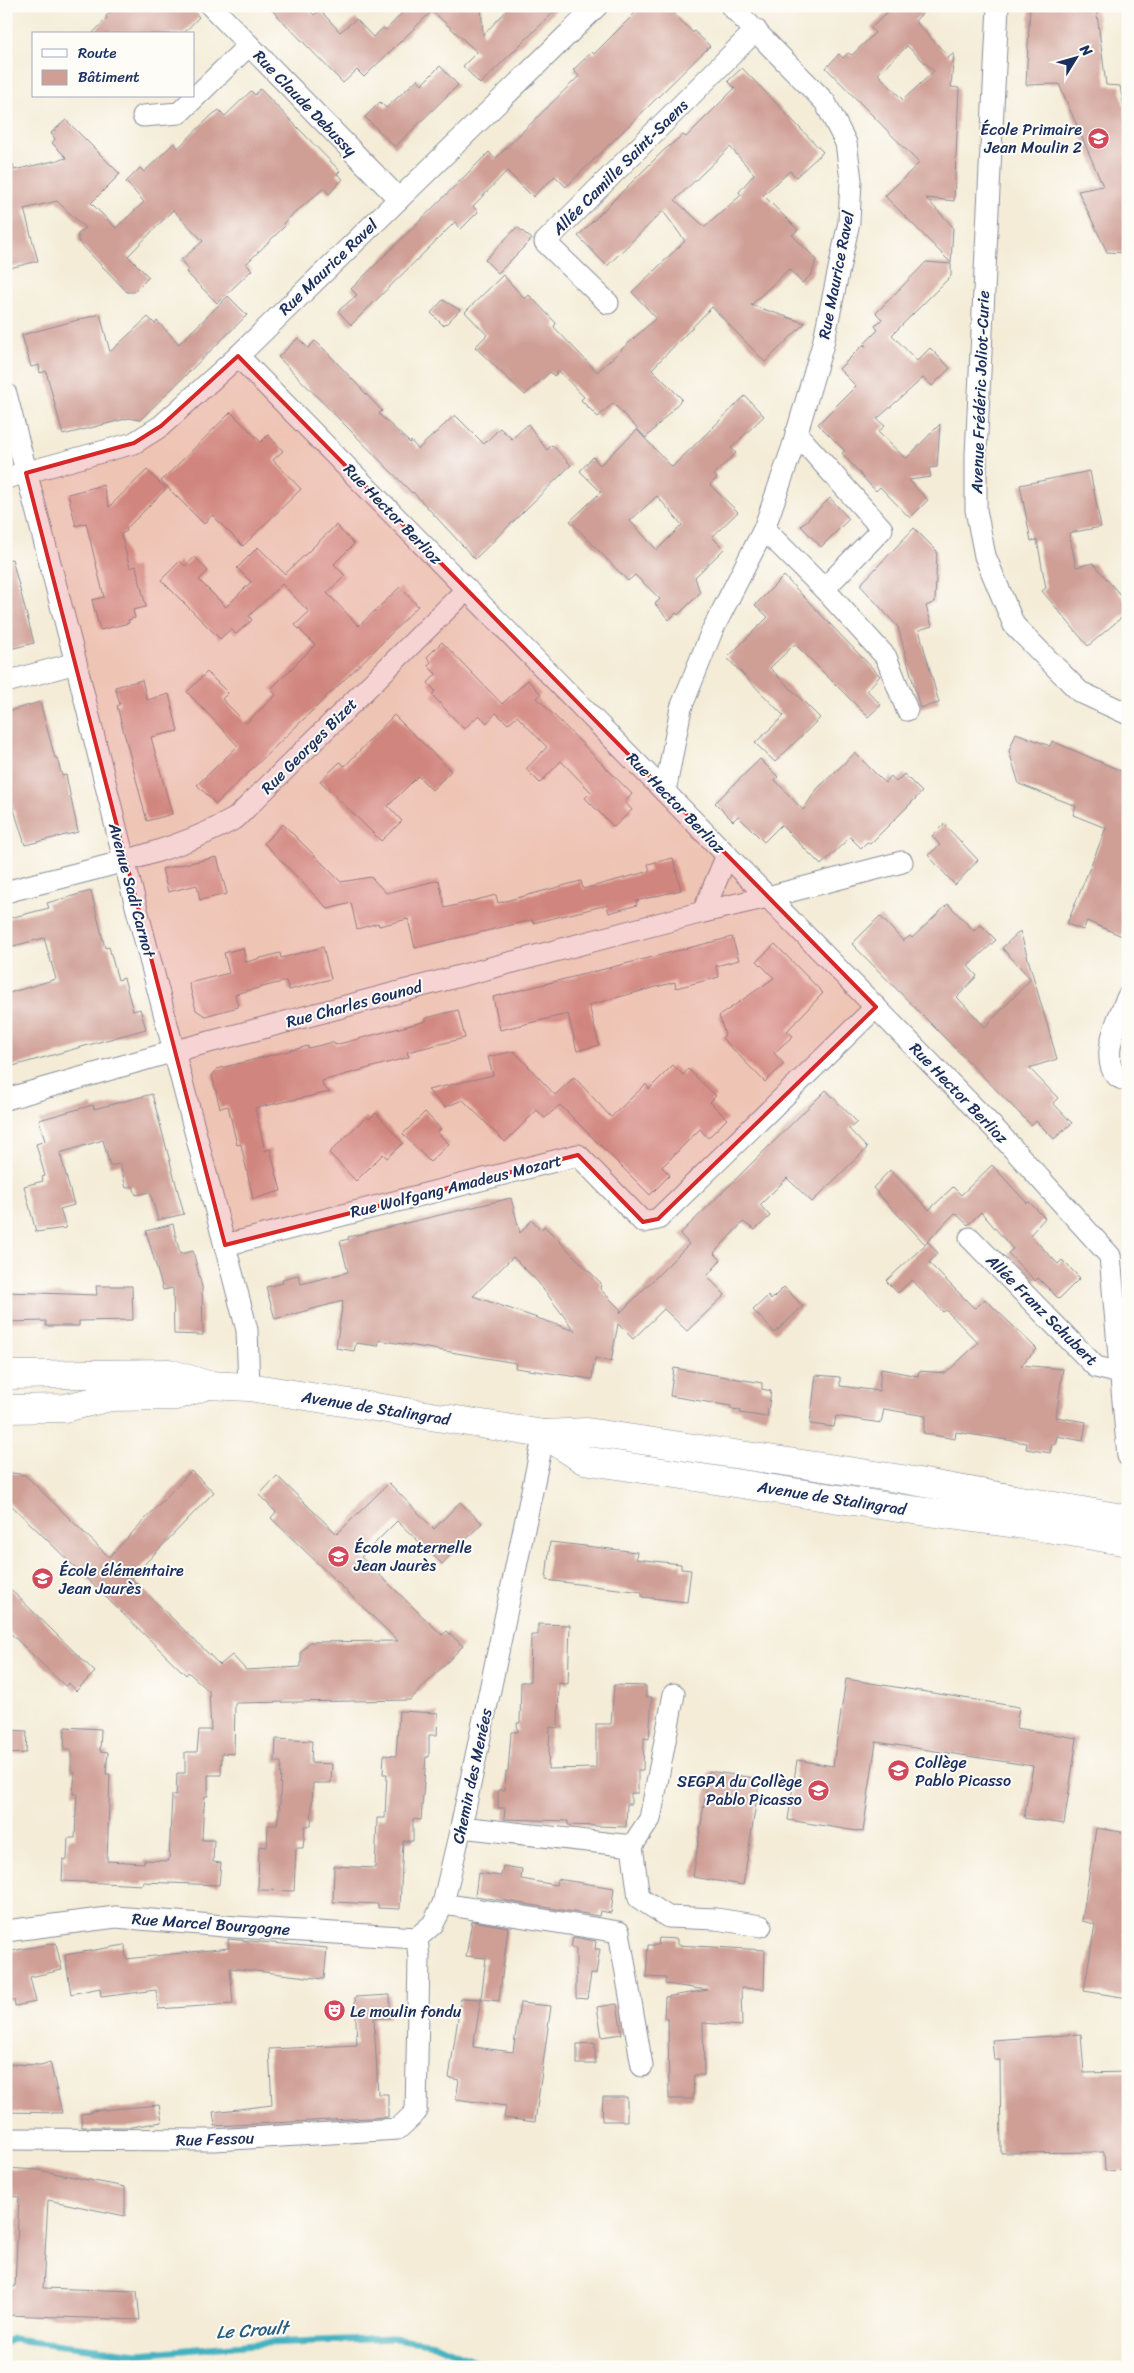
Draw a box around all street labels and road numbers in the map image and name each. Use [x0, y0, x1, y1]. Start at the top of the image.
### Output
street label: Rue Claude Debussy [246, 43, 365, 164]
street label: Allée Camille Saint-Saens [544, 92, 695, 243]
street label: Rue Maurice Ravel [809, 208, 863, 341]
street label: Rue Maurice Ravel [271, 211, 385, 323]
street label: Avenue Frédéric Joliot-Curie [962, 290, 998, 495]
street label: Rue Hector Berlioz [336, 456, 450, 572]
street label: Rue Georges Bizet [254, 691, 364, 801]
street label: Rue Hector Berlioz [619, 745, 733, 861]
street label: Avenue Sadi Carnot [100, 819, 164, 961]
street label: Rue Charles Gounod [283, 971, 427, 1036]
street label: Rue Hector Berlioz [902, 1035, 1016, 1151]
street label: Rue Wolfgang Amadeus Mozart [347, 1146, 565, 1226]
street label: Allée Franz Schubert [978, 1246, 1105, 1373]
street label: Avenue de Stalingrad [299, 1382, 454, 1434]
street label: Avenue de Stalingrad [755, 1472, 910, 1524]
street label: Chemin des Menées [444, 1705, 501, 1846]
street label: Rue Marcel Bourgogne [131, 1904, 291, 1944]
street label: Rue Fessou [175, 2123, 255, 2155]

